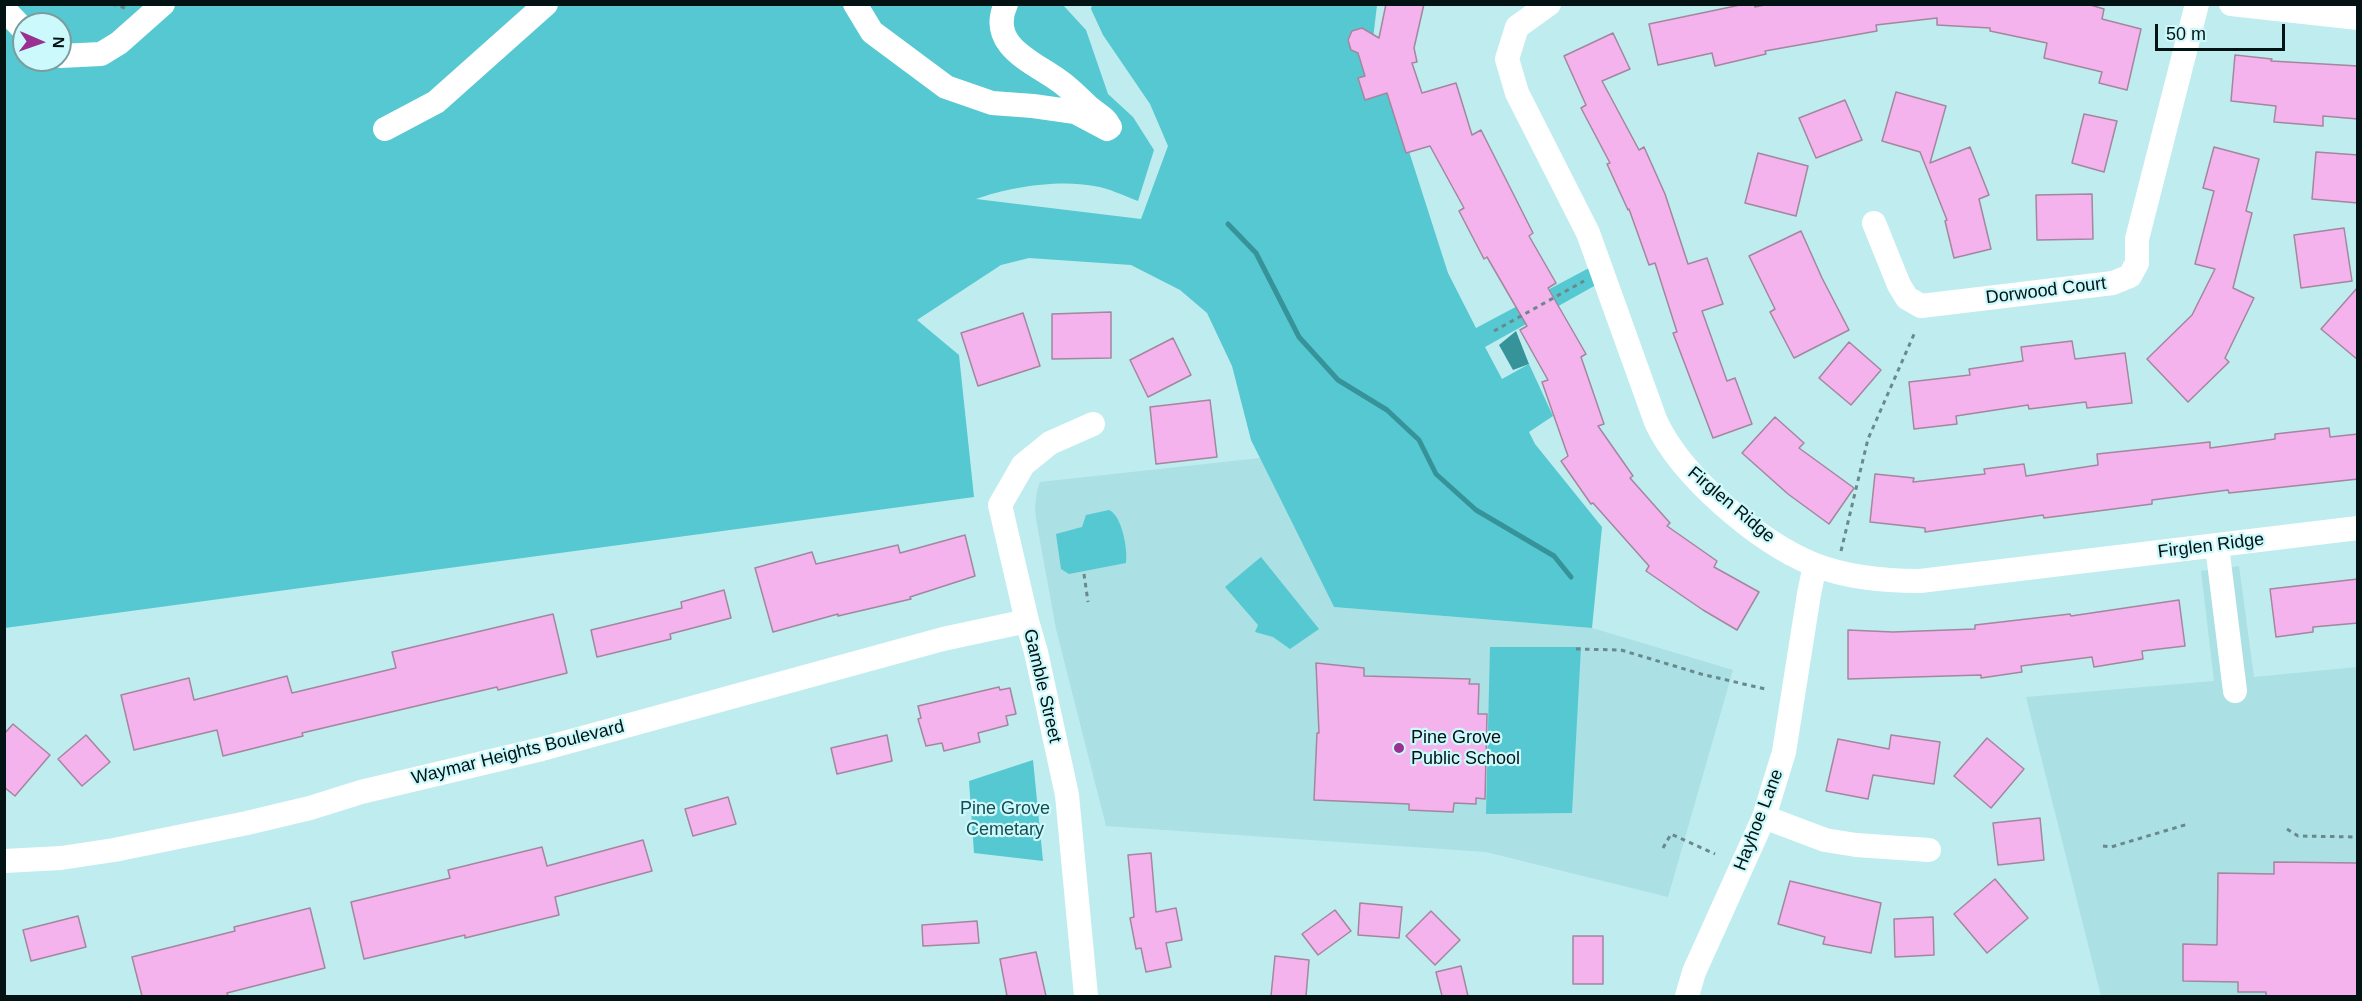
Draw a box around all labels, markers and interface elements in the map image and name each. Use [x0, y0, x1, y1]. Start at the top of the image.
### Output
north arrow [12, 12, 72, 72]
scale bar [2158, 12, 2288, 50]
text: 50 m [2166, 24, 2206, 44]
text: N [50, 37, 67, 49]
street label: Dorwood Court [1985, 273, 2107, 309]
street label: Firglen Ridge [1683, 462, 1779, 548]
street label: Firglen Ridge [2157, 529, 2265, 563]
street label: Gamble Street [1018, 627, 1066, 745]
street label: Waymar Heights Boulevard [409, 716, 627, 790]
place label: Pine Grove Public School [1411, 727, 1520, 770]
marker: Pine Grove Public School [1392, 741, 1406, 755]
street label: Hayhoe Lane [1730, 766, 1788, 874]
park label: Pine Grove Cemetary [960, 798, 1050, 840]

